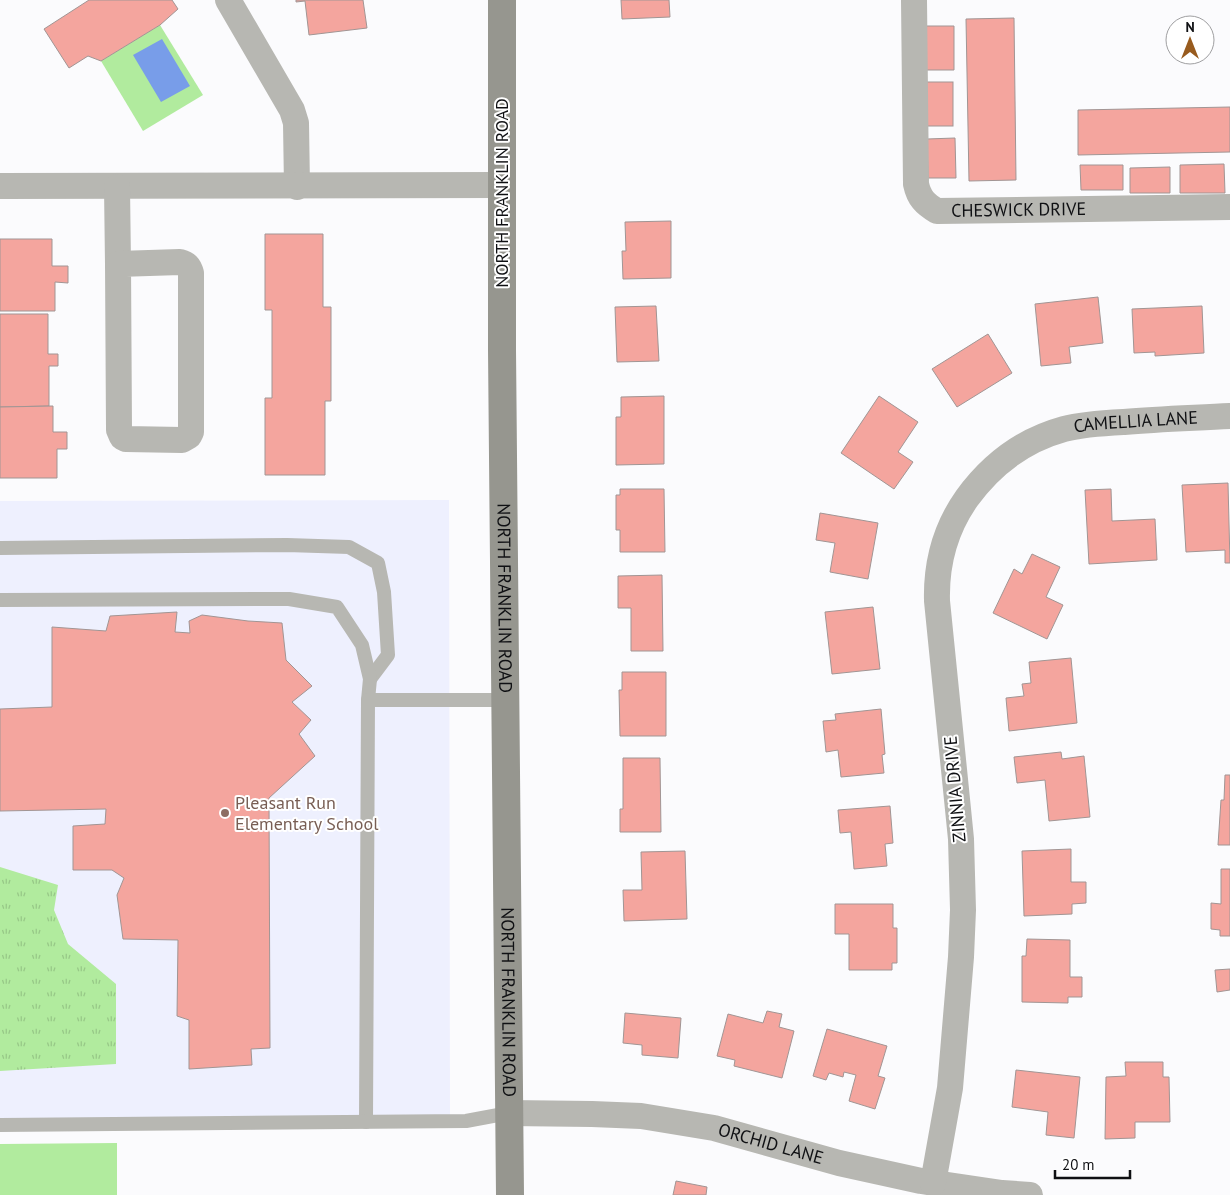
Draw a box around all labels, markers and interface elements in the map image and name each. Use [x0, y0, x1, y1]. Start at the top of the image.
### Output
north arrow [1165, 15, 1215, 65]
text: N [1185, 18, 1195, 36]
street label: NORTH FRANKLIN ROAD [490, 98, 513, 288]
street label: CHESWICK DRIVE [951, 197, 1086, 222]
street label: CAMELLIA LANE [1072, 406, 1198, 438]
street label: NORTH FRANKLIN ROAD [492, 503, 517, 693]
street label: ZINNIA DRIVE [938, 735, 971, 843]
place label: Pleasant Run Elementary School [235, 791, 379, 835]
marker: Pleasant Run Elementary School [219, 807, 231, 819]
street label: NORTH FRANKLIN ROAD [496, 907, 521, 1097]
street label: ORCHID LANE [716, 1118, 826, 1169]
scale bar [1055, 1148, 1130, 1180]
text: 20 m [1062, 1155, 1095, 1174]

